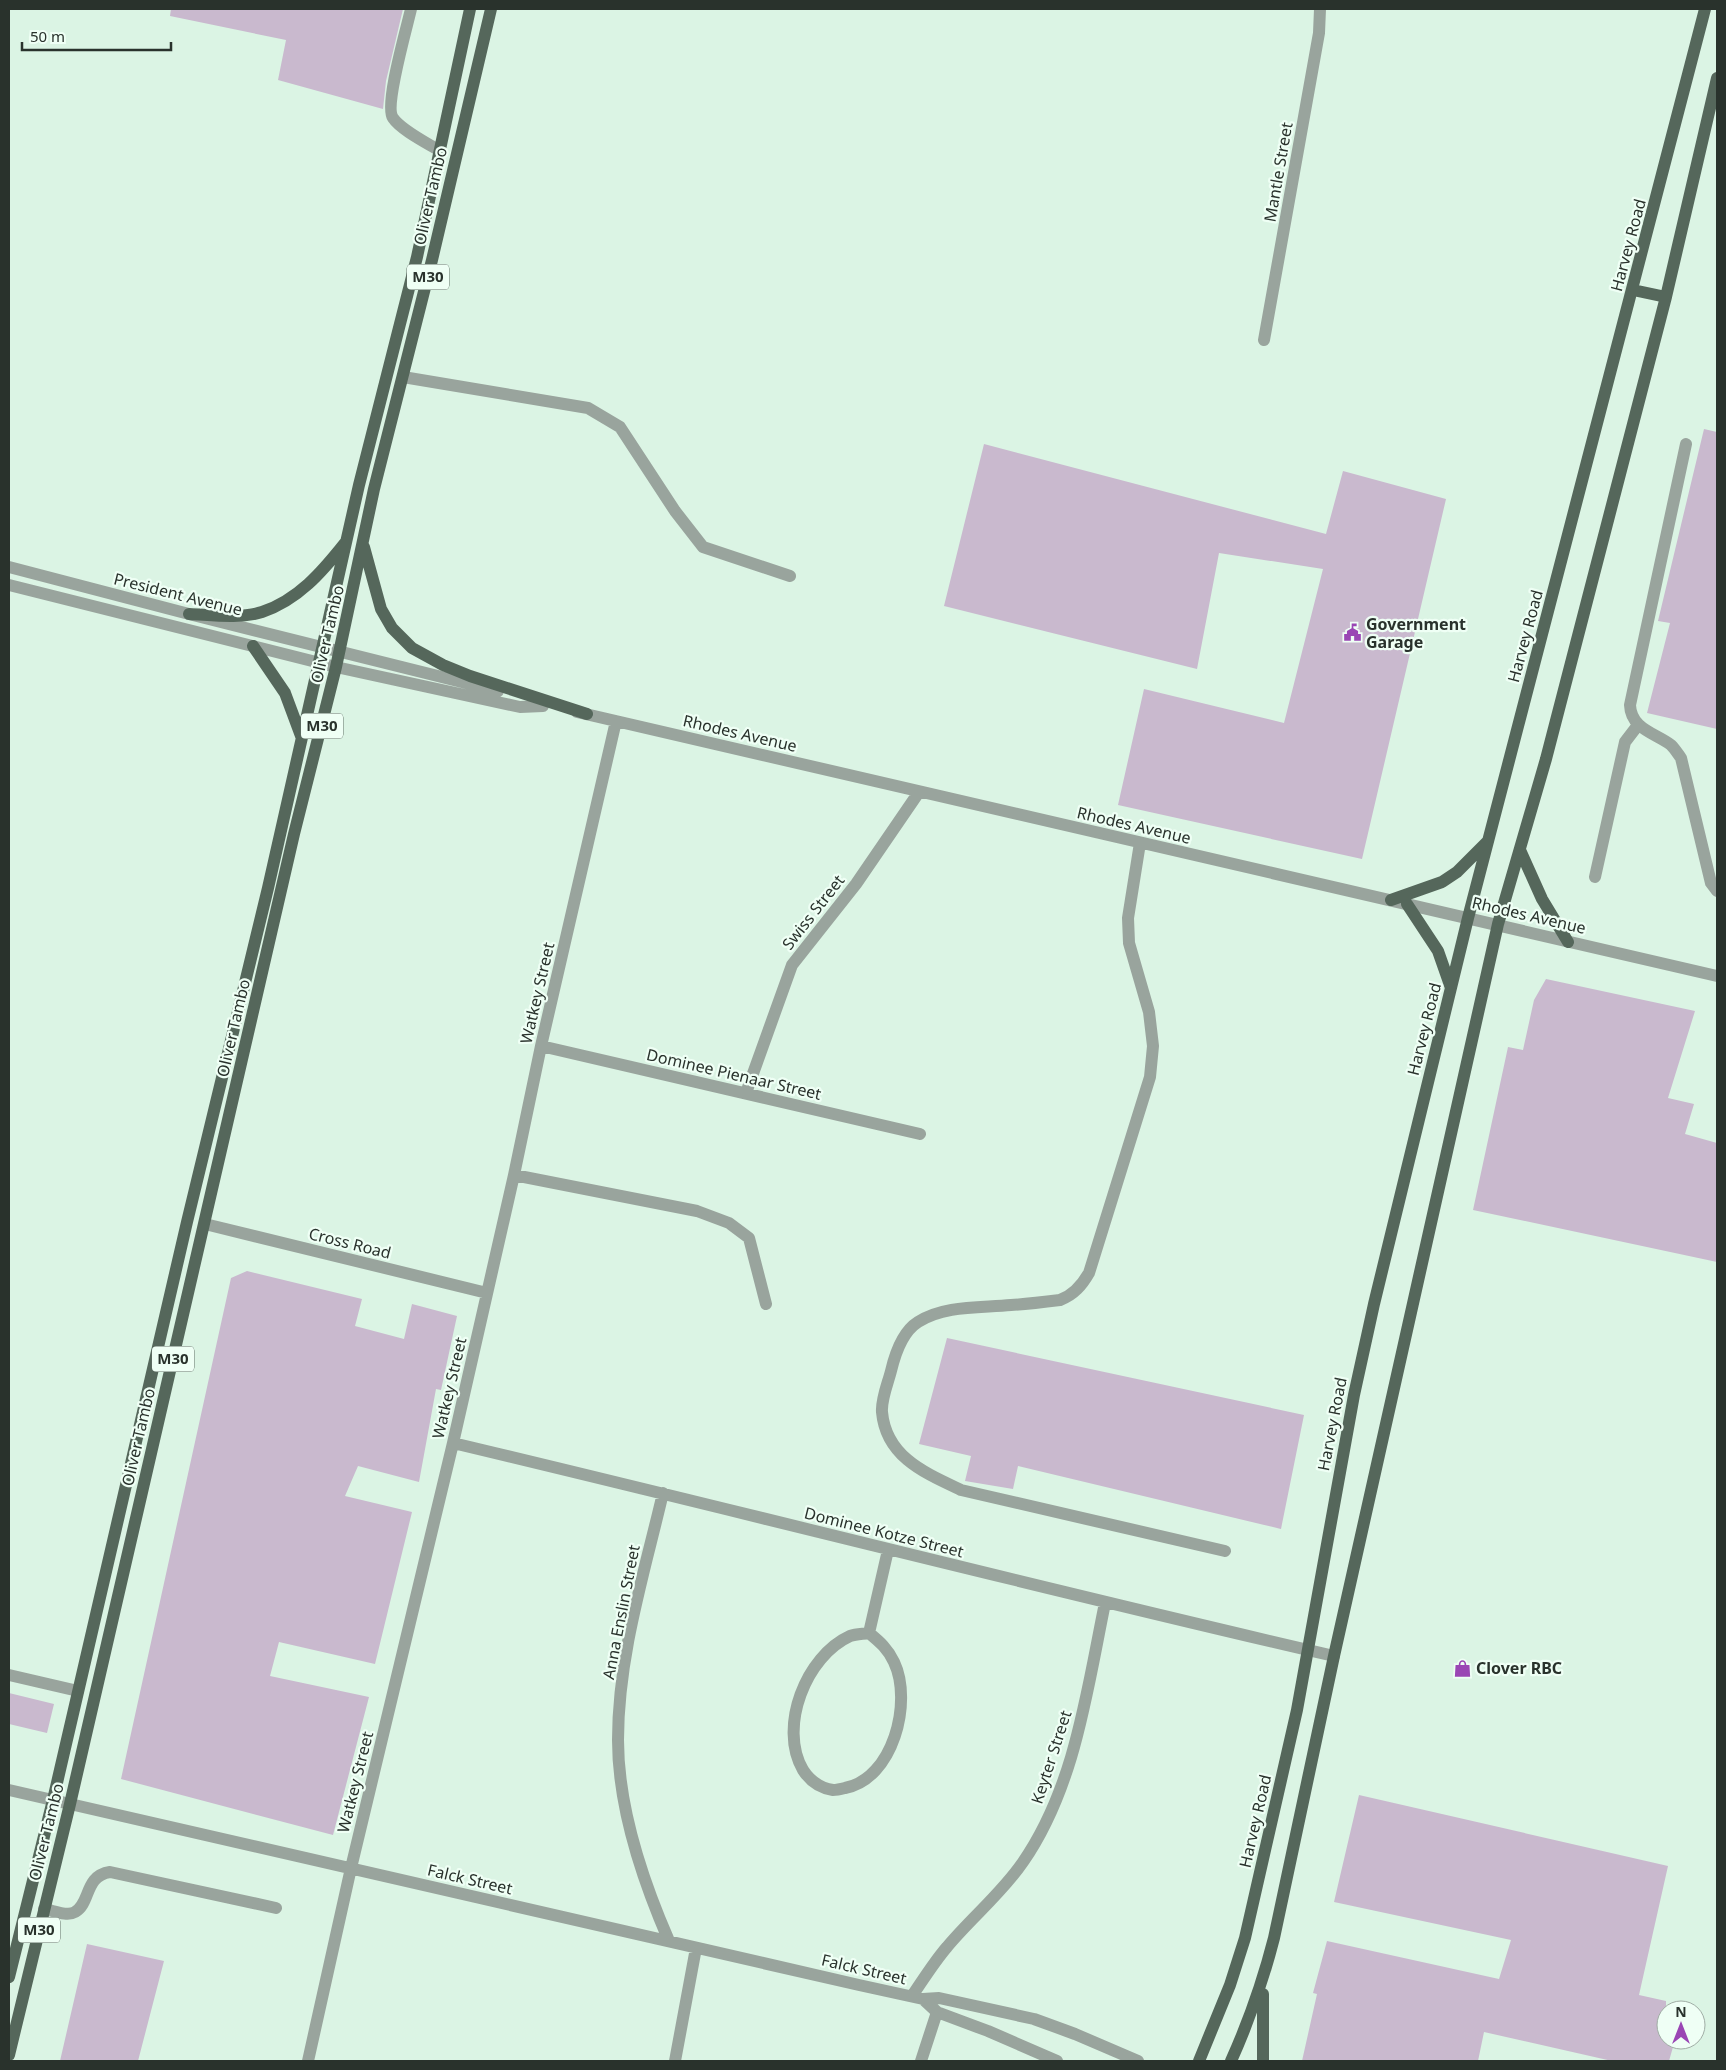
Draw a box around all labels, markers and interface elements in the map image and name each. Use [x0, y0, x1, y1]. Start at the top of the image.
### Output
scale bar [22, 20, 171, 52]
text: 50 m [30, 26, 65, 46]
street label: Mantle Street [1258, 120, 1298, 224]
street label: Oliver Tambo [408, 145, 452, 247]
street label: Harvey Road [1605, 196, 1651, 294]
road number: M30 [407, 264, 449, 290]
street label: President Avenue [111, 567, 245, 621]
street label: Oliver Tambo [305, 583, 349, 685]
street label: Harvey Road [1502, 587, 1548, 685]
place label: Government Garage [1366, 613, 1466, 653]
public building icon: Government Garage [1342, 623, 1362, 643]
street label: Rhodes Avenue [681, 709, 799, 757]
road number: M30 [301, 714, 343, 738]
street label: Rhodes Avenue [1075, 801, 1193, 849]
street label: Swiss Street [777, 870, 849, 954]
street label: Rhodes Avenue [1470, 891, 1588, 939]
street label: Watkey Street [515, 940, 559, 1046]
street label: Oliver Tambo [211, 977, 255, 1079]
street label: Harvey Road [1402, 980, 1446, 1078]
street label: Dominee Pienaar Street [644, 1043, 824, 1105]
street label: Cross Road [307, 1222, 393, 1264]
street label: Watkey Street [427, 1335, 471, 1441]
road number: M30 [152, 1346, 194, 1372]
street label: Harvey Road [1312, 1375, 1352, 1473]
street label: Oliver Tambo [116, 1386, 160, 1488]
street label: Dominee Kotze Street [802, 1502, 966, 1562]
street label: Anna Enslin Street [597, 1543, 645, 1681]
place label: Clover RBC [1476, 1657, 1562, 1679]
shop icon: Clover RBC [1452, 1658, 1472, 1678]
street label: Keyter Street [1026, 1707, 1077, 1807]
street label: Watkey Street [332, 1729, 378, 1835]
street label: Harvey Road [1234, 1772, 1276, 1870]
street label: Oliver Tambo [23, 1781, 69, 1883]
street label: Falck Street [425, 1859, 515, 1899]
road number: M30 [18, 1918, 60, 1942]
street label: Falck Street [819, 1949, 909, 1989]
north arrow [1656, 2000, 1706, 2050]
text: N [1675, 2002, 1687, 2021]

